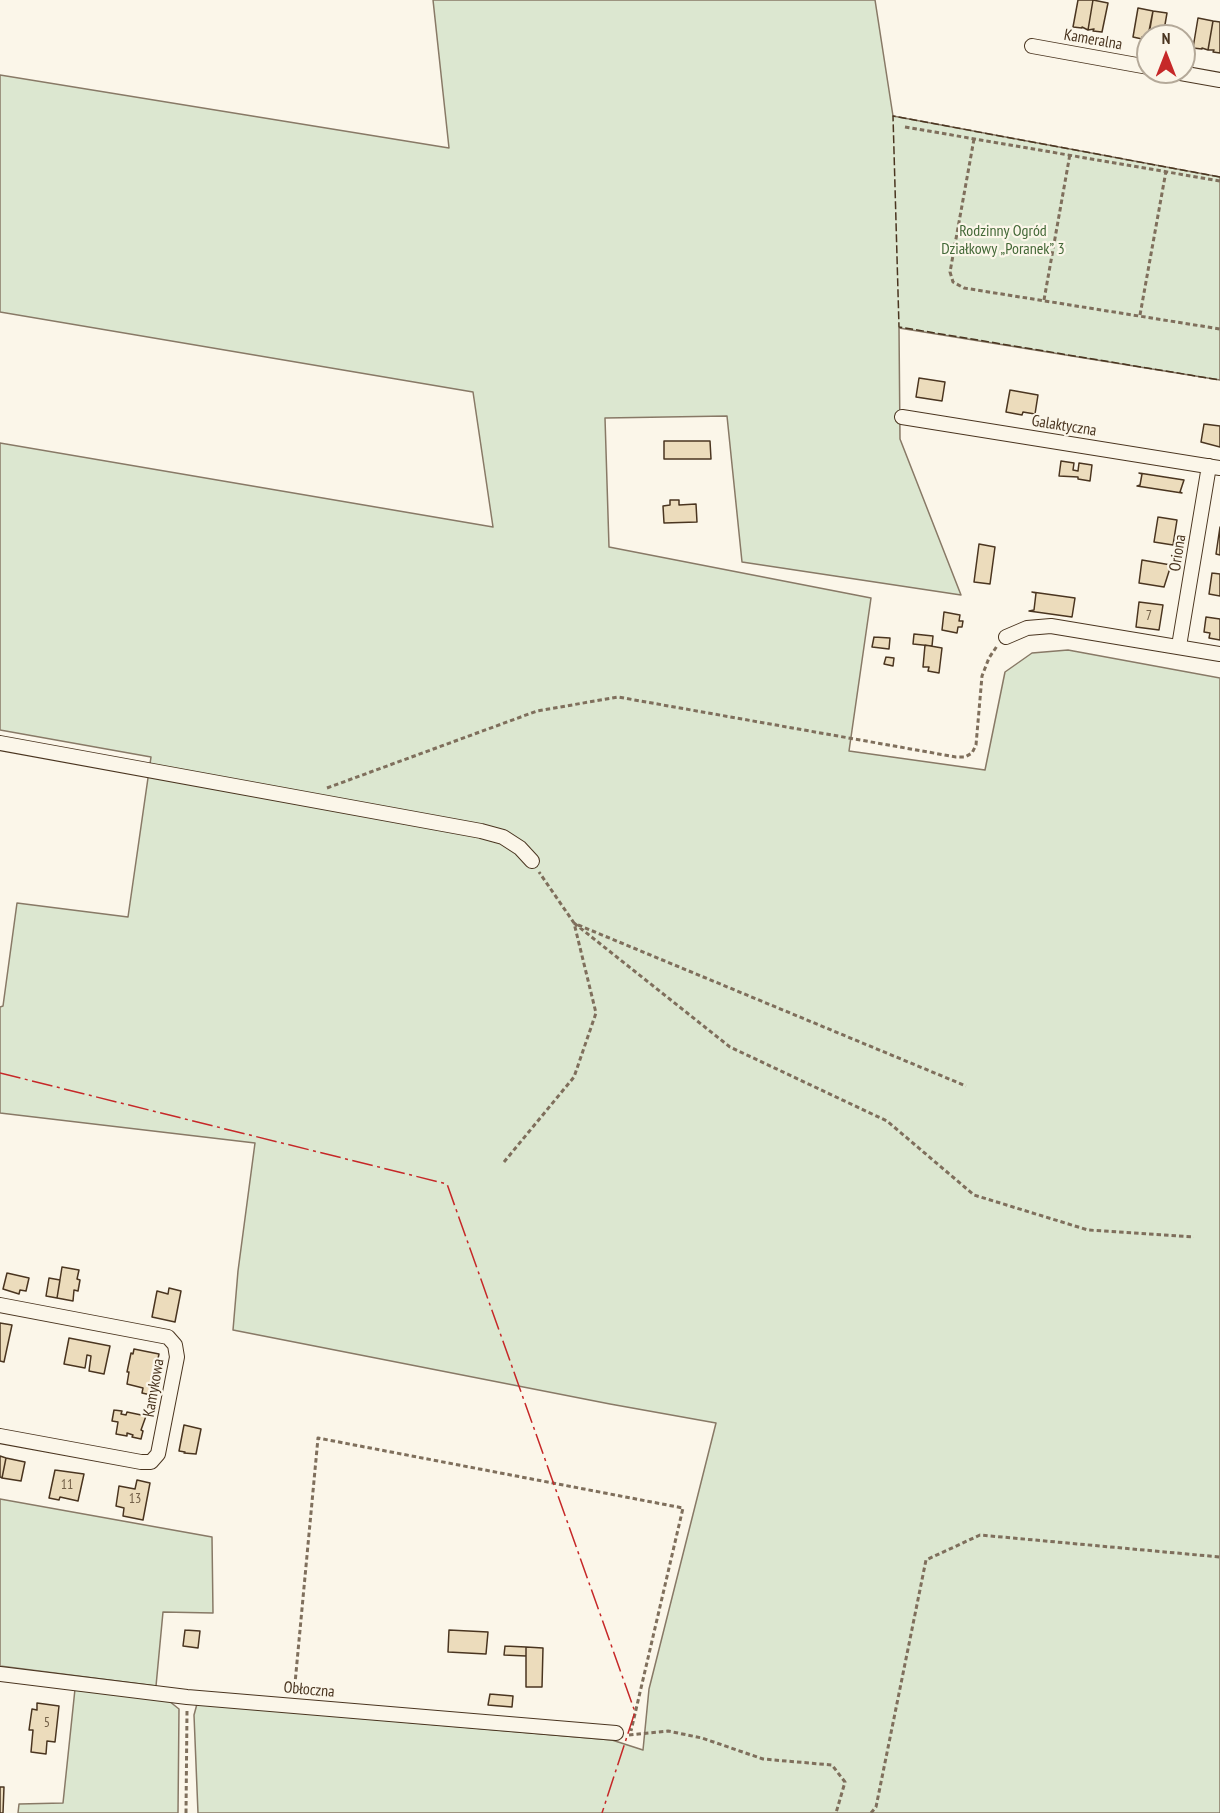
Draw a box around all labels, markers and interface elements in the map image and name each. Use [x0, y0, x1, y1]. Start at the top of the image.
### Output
north arrow [1136, 24, 1196, 84]
street label: Kameralna [1062, 25, 1124, 55]
text: N [1162, 28, 1170, 48]
park label: Rodzinny Ogród Działkowy „Poranek” 3 [941, 221, 1065, 259]
street label: Galaktyczna [1030, 411, 1098, 441]
street label: Oriona [1166, 533, 1190, 573]
house number: 7 [1146, 608, 1152, 624]
street label: Kamykowa [139, 1357, 169, 1419]
house number: 11 [61, 1477, 73, 1493]
house number: 13 [129, 1491, 141, 1507]
street label: Obłoczna [283, 1678, 335, 1702]
house number: 5 [44, 1715, 50, 1731]

